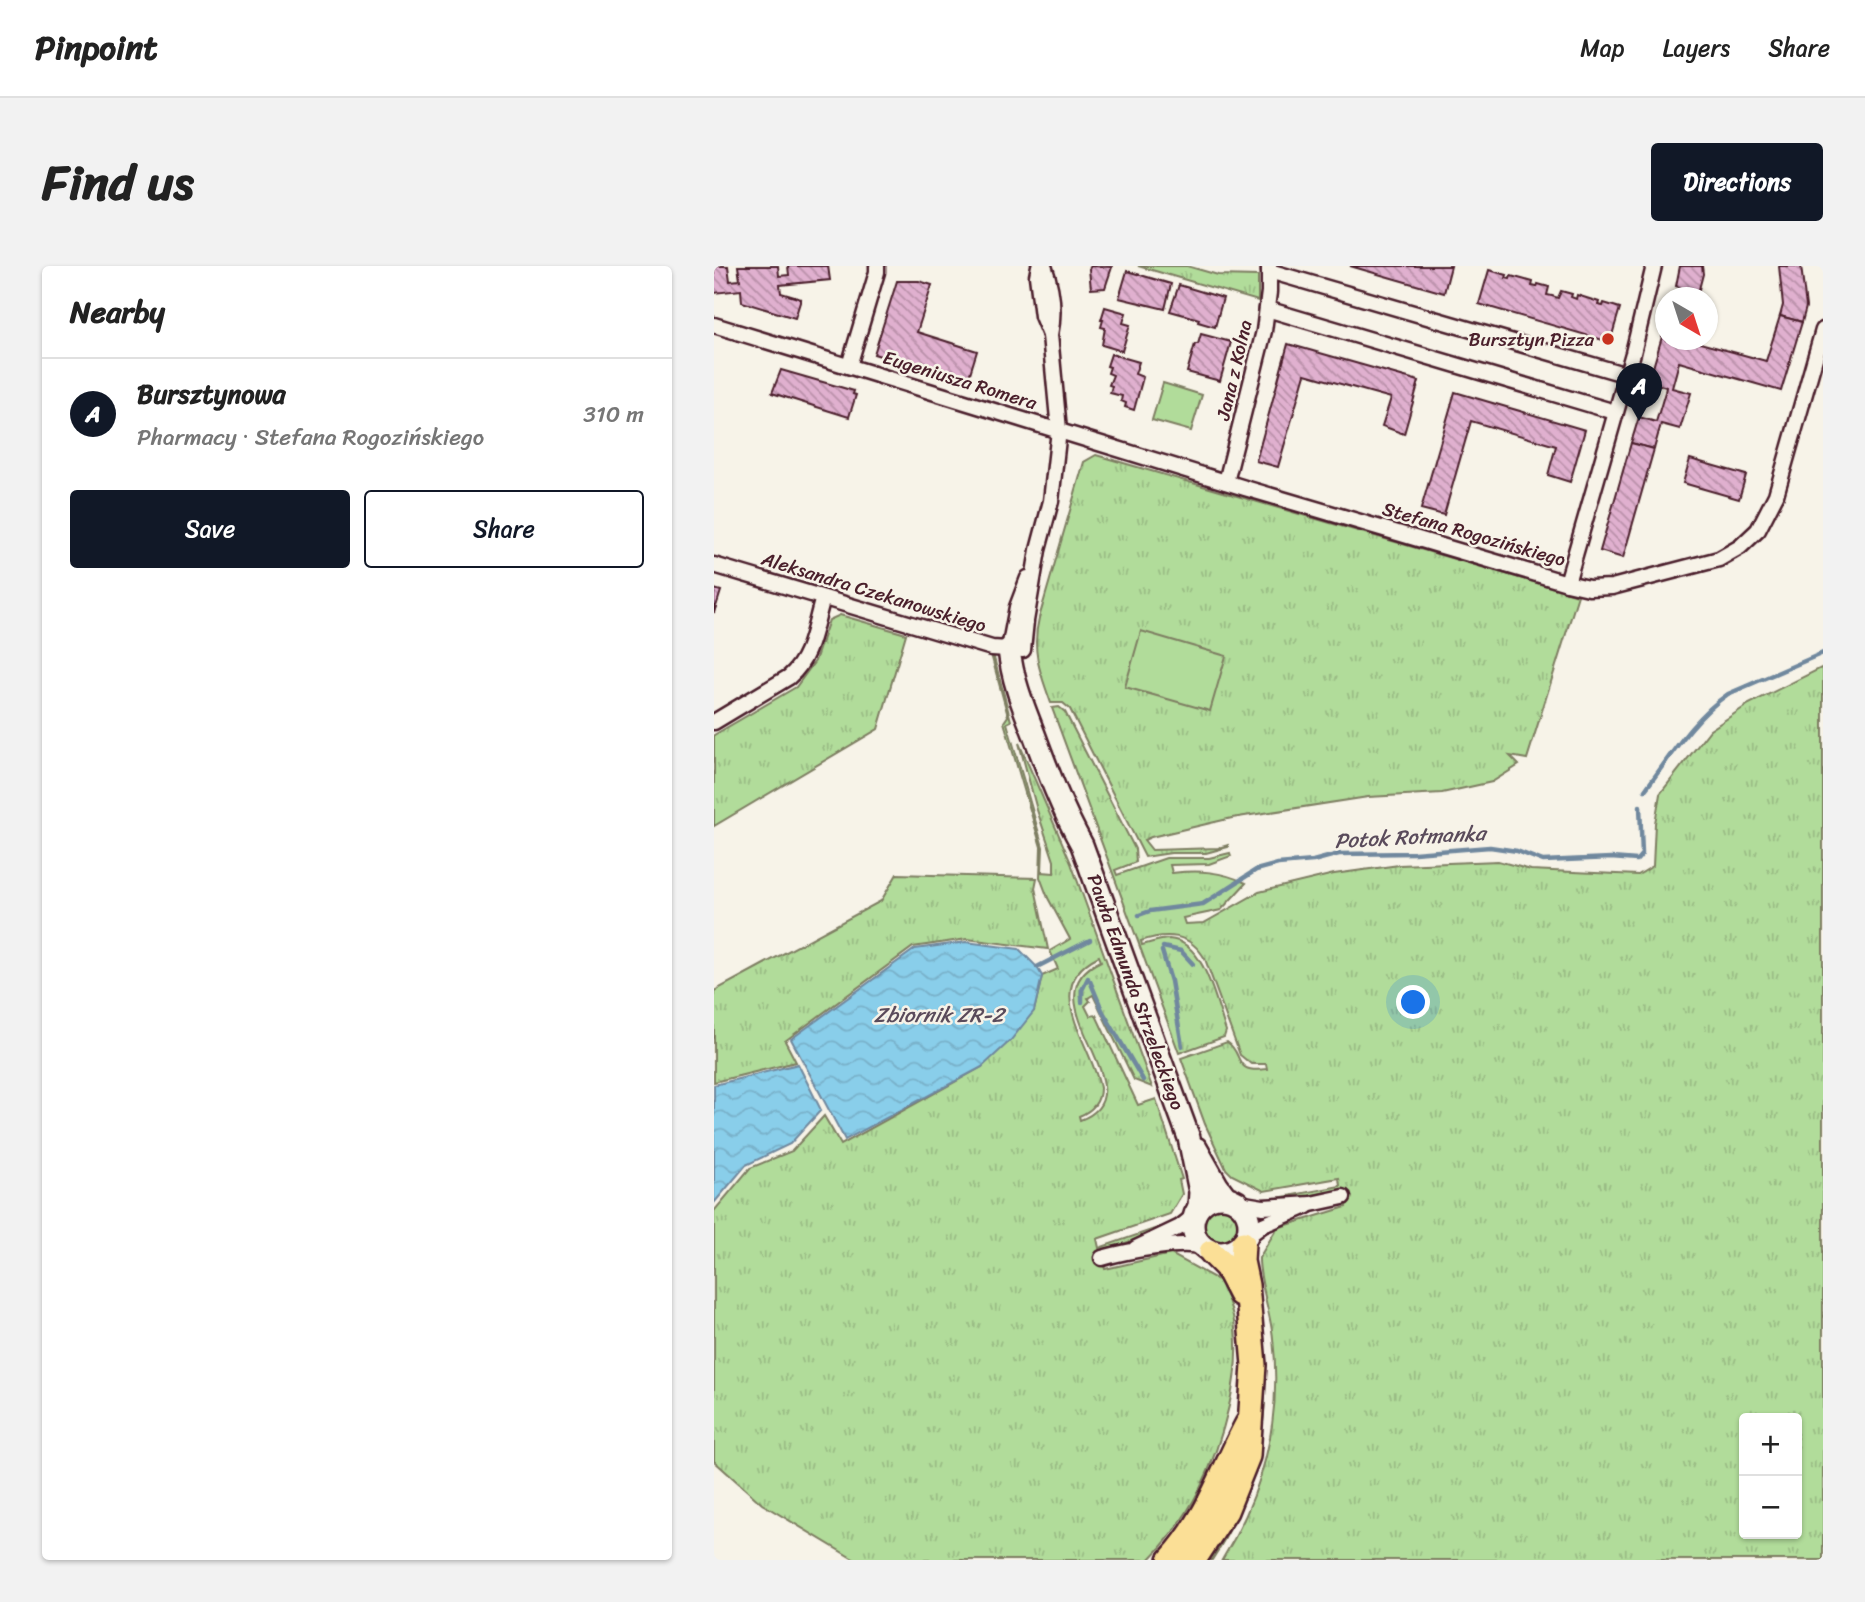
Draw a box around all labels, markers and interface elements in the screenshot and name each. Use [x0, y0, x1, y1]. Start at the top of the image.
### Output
text: Pinpoint [35, 19, 158, 77]
text: Map [1580, 27, 1625, 69]
text: Layers [1663, 27, 1730, 69]
text: Share [1768, 27, 1830, 69]
text: Find us [42, 139, 194, 226]
button: Directions [1651, 143, 1823, 221]
text: Nearby [70, 285, 165, 339]
north arrow [1655, 287, 1718, 350]
street label: Jana z Kolna [1206, 316, 1262, 424]
place label: Bursztyn Pizza [1468, 323, 1594, 356]
marker: Bursztyn Pizza [1600, 331, 1616, 347]
street label: Eugeniusza Romera [879, 341, 1042, 419]
pin: A [1616, 363, 1662, 421]
text: Bursztynowa [137, 371, 286, 417]
text: A [85, 394, 101, 435]
text: 310 m [583, 394, 644, 435]
text: Pharmacy · Stefana Rogozińskiego [137, 417, 484, 458]
button: Save [70, 490, 350, 568]
button: Share [364, 490, 644, 568]
street label: Stefana Rogozińskiego [1378, 492, 1570, 576]
street label: Aleksandra Czekanowskiego [757, 542, 991, 642]
water label: Potok Rotmanka [1334, 814, 1489, 860]
street label: Pawła Edmunda Strzeleckiego [1078, 869, 1194, 1115]
your location [1396, 985, 1430, 1019]
water label: Zbiornik ZR-2 [874, 996, 1007, 1034]
map controls [1739, 1413, 1802, 1539]
button: + [1739, 1413, 1802, 1476]
button: − [1739, 1476, 1802, 1539]

